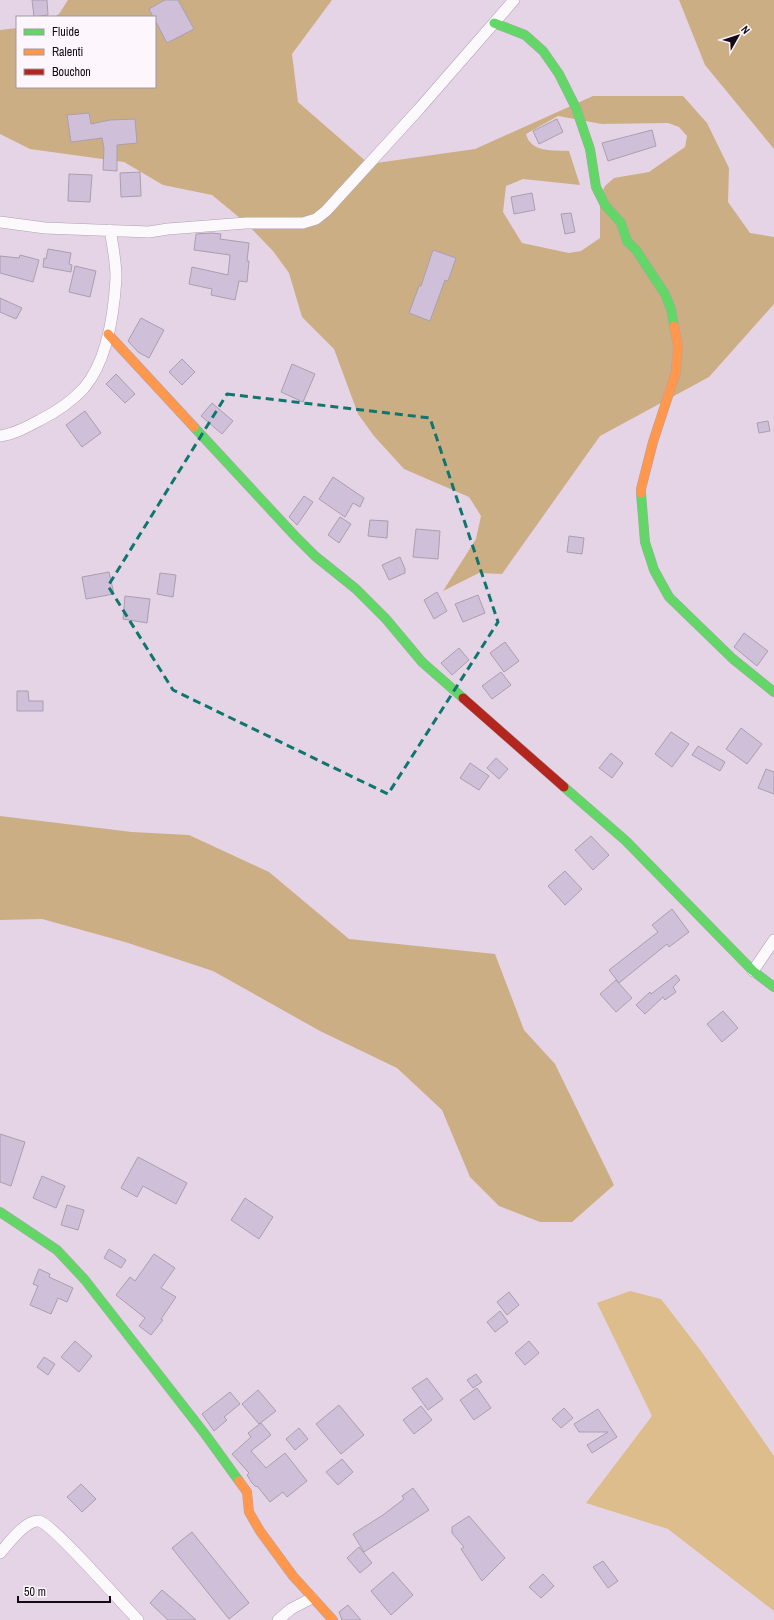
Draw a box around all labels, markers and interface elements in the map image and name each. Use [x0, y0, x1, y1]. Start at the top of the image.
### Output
legend [16, 16, 156, 88]
north arrow [718, 16, 758, 56]
text: N [738, 23, 753, 37]
text: Fluide [52, 24, 79, 40]
text: Ralenti [52, 44, 83, 60]
text: Bouchon [52, 64, 91, 80]
scale bar [18, 1578, 110, 1604]
text: 50 m [24, 1584, 46, 1600]

